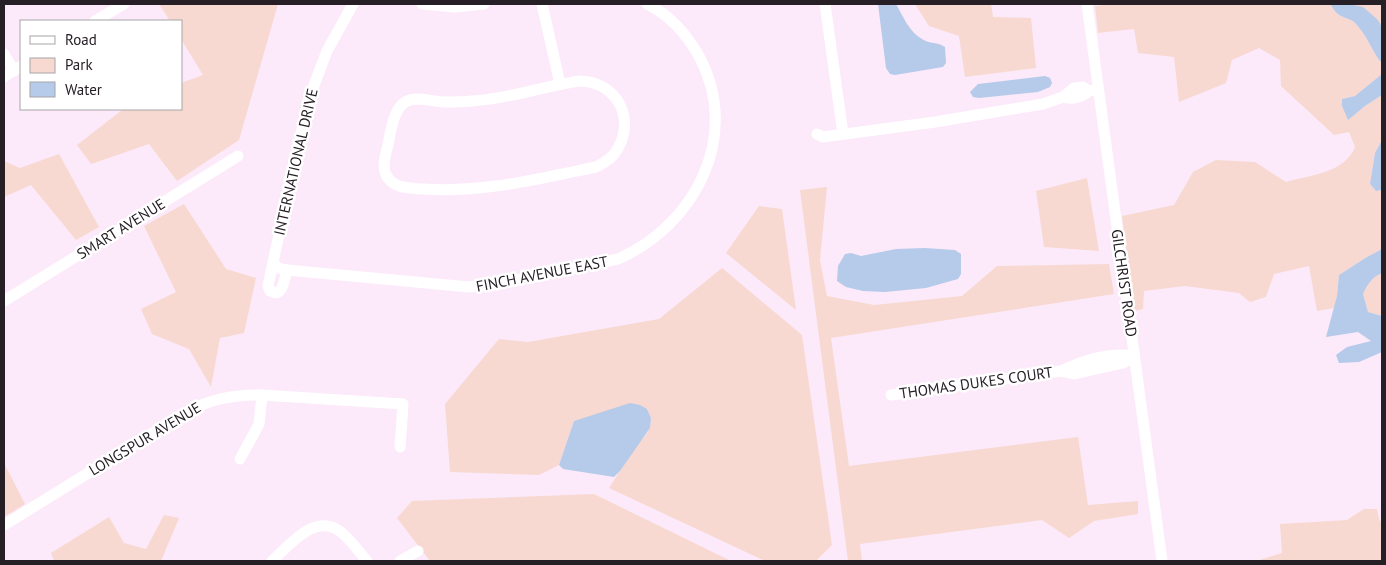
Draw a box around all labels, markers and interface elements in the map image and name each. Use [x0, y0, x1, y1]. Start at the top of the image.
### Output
legend [20, 20, 182, 110]
text: Road [65, 30, 97, 49]
text: Park [65, 55, 93, 74]
text: Water [65, 80, 102, 99]
street label: INTERNATIONAL DRIVE [269, 87, 322, 237]
street label: SMART AVENUE [73, 194, 168, 263]
street label: GILCHRIST ROAD [1108, 228, 1141, 338]
street label: FINCH AVENUE EAST [474, 251, 610, 296]
street label: THOMAS DUKES COURT [898, 362, 1054, 403]
street label: LONGSPUR AVENUE [85, 398, 204, 480]

